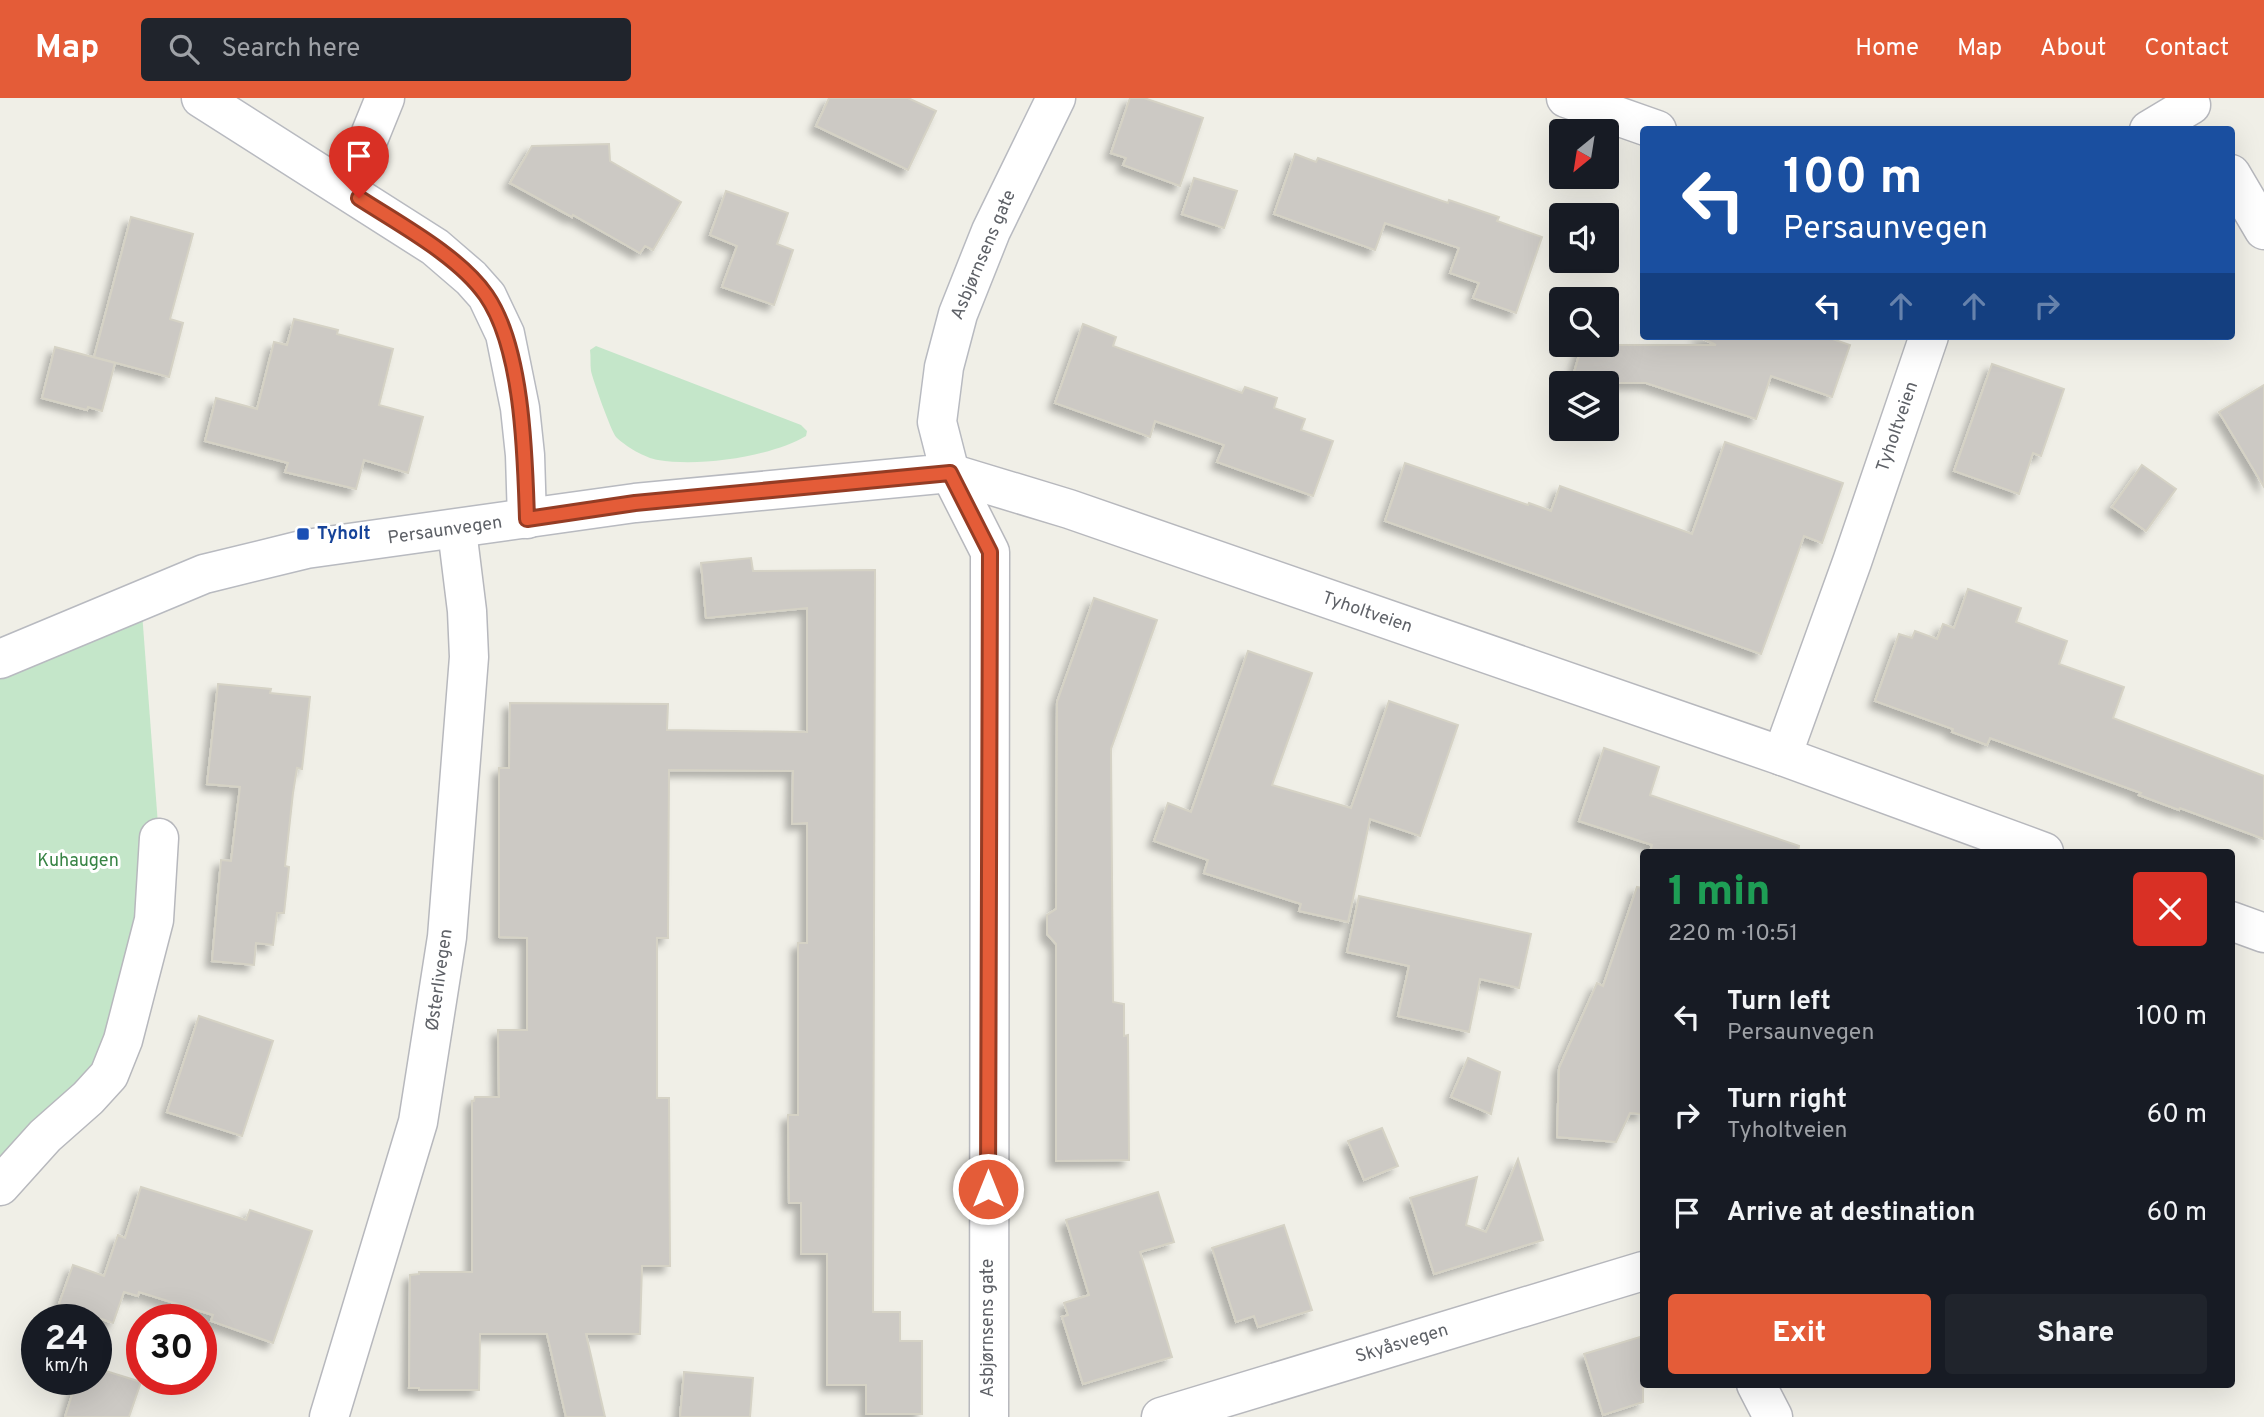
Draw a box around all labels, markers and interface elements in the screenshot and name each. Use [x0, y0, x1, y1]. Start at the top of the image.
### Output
search box [141, 18, 631, 81]
text: Map [35, 28, 99, 70]
icon: search [165, 30, 203, 68]
text: Search here [221, 33, 360, 66]
text: Home [1855, 34, 1919, 64]
text: Map [1957, 34, 2002, 64]
text: About [2040, 34, 2106, 64]
text: Contact [2144, 34, 2229, 64]
north arrow [1549, 119, 1619, 189]
map controls [1549, 119, 1619, 441]
pin [329, 126, 389, 198]
icon: arrive [340, 137, 378, 175]
text: 100 m [1783, 149, 1922, 211]
icon: left [1668, 154, 1759, 245]
street label: Asbjørnsens gate [946, 187, 1022, 323]
button: sound [1549, 203, 1619, 273]
text: Persaunvegen [1783, 210, 1988, 250]
button: search [1549, 287, 1619, 357]
icon: left [1809, 287, 1847, 325]
icon: ahead [1882, 287, 1920, 325]
icon: ahead [1955, 287, 1993, 325]
icon: right [2028, 287, 2066, 325]
button: layers [1549, 371, 1619, 441]
street label: Tyholtveien [1872, 379, 1924, 475]
street label: Persaunvegen [386, 512, 504, 550]
place label: Tyholt [317, 523, 371, 546]
marker: Tyholt [295, 526, 311, 542]
street label: Tyholtveien [1319, 587, 1415, 639]
park label: Kuhaugen [37, 850, 119, 873]
text: 1 min [1668, 867, 1771, 920]
button: close [2133, 872, 2207, 946]
text: 220 m · 10:51 [1668, 920, 1798, 949]
street label: Østerlivegen [421, 927, 459, 1033]
text: Turn left [1727, 986, 1831, 1019]
icon: left [1668, 998, 1706, 1036]
text: 100 m [2136, 1001, 2207, 1034]
text: Persaunvegen [1727, 1019, 1874, 1048]
text: Turn right [1727, 1084, 1847, 1117]
icon: right [1668, 1096, 1706, 1134]
text: 60 m [2147, 1099, 2207, 1132]
text: Tyholtveien [1727, 1117, 1848, 1146]
position arrow [951, 1152, 1025, 1226]
icon: arrive [1668, 1194, 1706, 1232]
text: Arrive at destination [1727, 1197, 1975, 1230]
text: 60 m [2147, 1197, 2207, 1230]
street label: Asbjørnsens gate [977, 1259, 1000, 1397]
button: Exit [1668, 1294, 1931, 1374]
button: Share [1945, 1294, 2207, 1374]
speed limit sign: 30 [126, 1304, 217, 1395]
text: 24 [45, 1318, 88, 1362]
street label: Skyåsvegen [1353, 1319, 1451, 1369]
text: km/h [45, 1355, 88, 1378]

